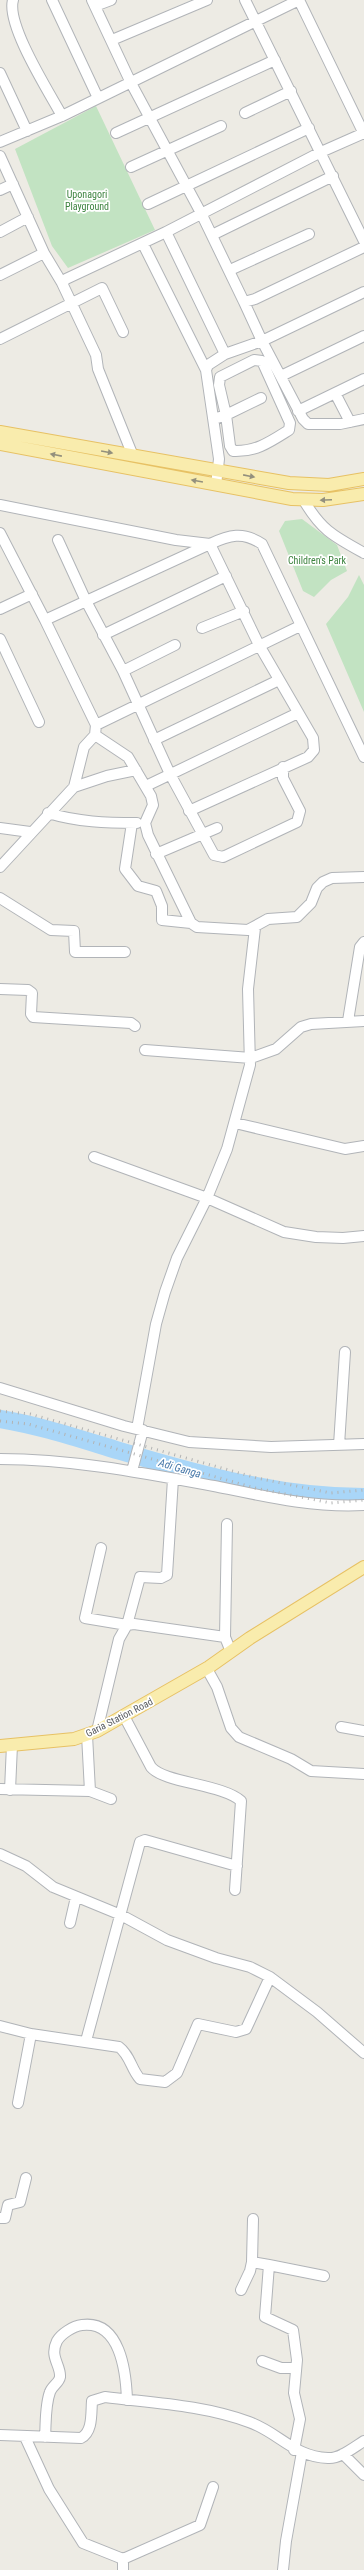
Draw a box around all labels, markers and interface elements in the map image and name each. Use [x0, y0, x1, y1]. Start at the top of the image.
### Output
park label: Uponagori Playground [65, 189, 109, 212]
one-way arrow [101, 449, 113, 455]
one-way arrow [49, 452, 62, 458]
one-way arrow [243, 473, 255, 479]
one-way arrow [191, 478, 203, 484]
one-way arrow [319, 497, 332, 503]
park label: Children's Park [288, 555, 347, 566]
water label: Adi Ganga [156, 1456, 203, 1481]
street label: Garia Station Road [84, 1696, 155, 1739]

